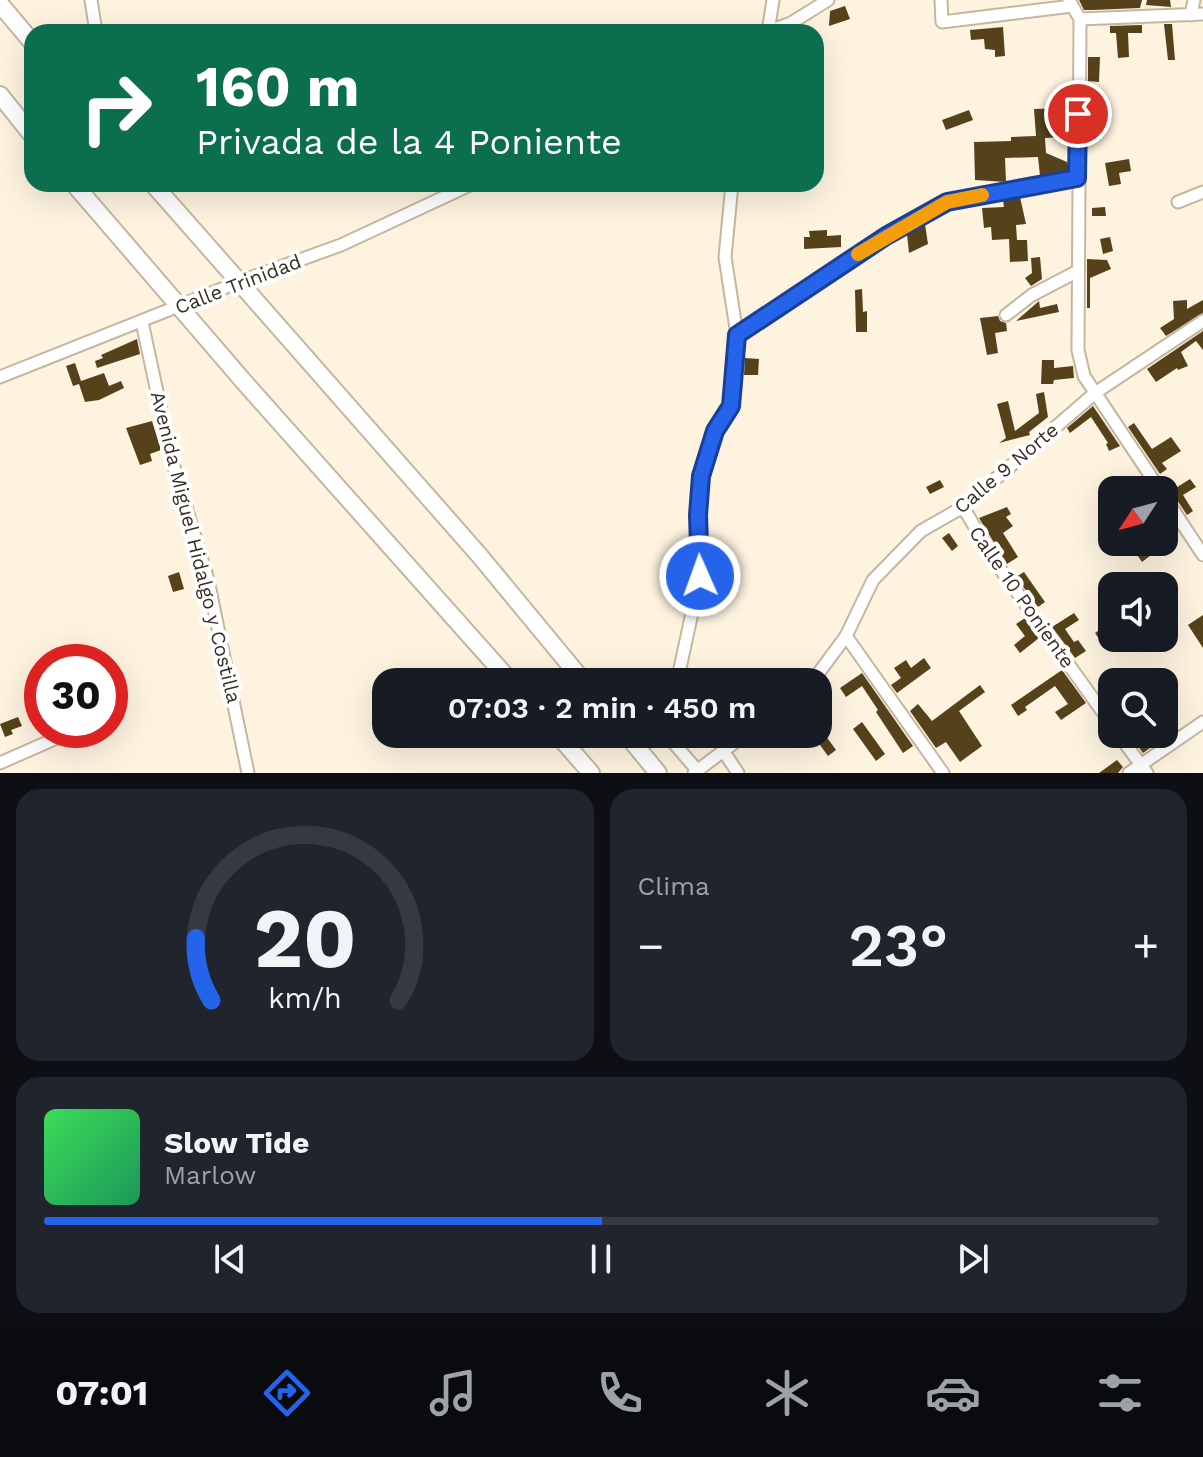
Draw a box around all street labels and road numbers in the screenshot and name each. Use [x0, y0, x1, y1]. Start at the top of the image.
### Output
street label: Calle Trinidad [171, 249, 305, 319]
street label: Avenida Miguel Hidalgo y Costilla [146, 389, 246, 705]
street label: Calle 9 Norte [949, 417, 1063, 519]
street label: Calle 10 Poniente [964, 521, 1080, 673]

